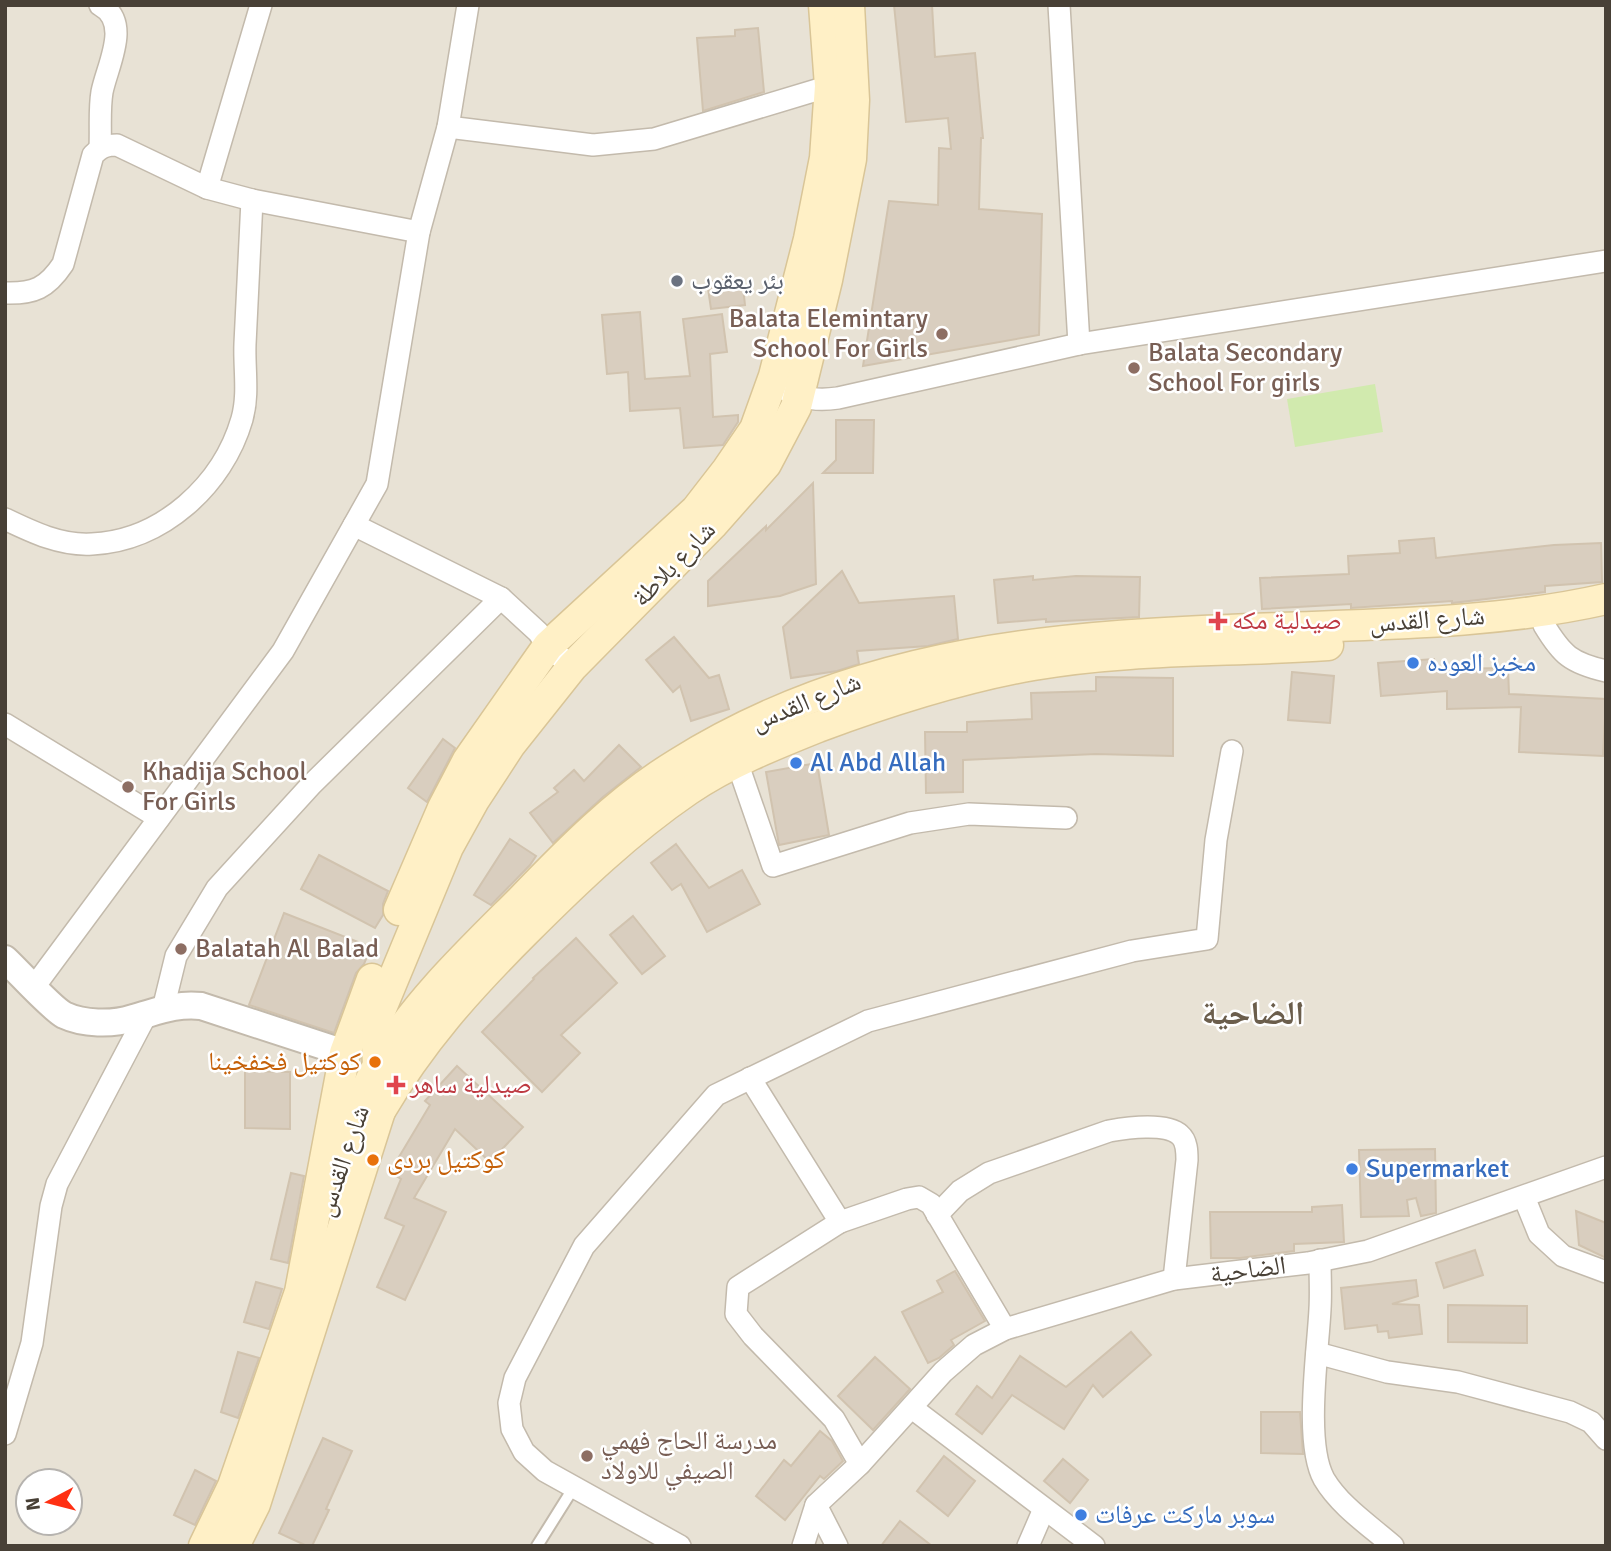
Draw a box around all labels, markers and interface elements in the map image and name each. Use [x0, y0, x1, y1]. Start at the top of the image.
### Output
place label: بئر يعقوب [691, 265, 784, 297]
marker: بئر يعقوب [669, 273, 685, 289]
place label: Balata Elemintary School For Girls [729, 303, 928, 365]
marker: Balata Elemintary School For Girls [934, 326, 950, 342]
place label: Balata Secondary School For girls [1148, 337, 1342, 399]
marker: Balata Secondary School For girls [1126, 360, 1142, 376]
street label: شارع بلاطة [625, 514, 723, 614]
street label: شارع القدس [1368, 600, 1486, 640]
place label: صيدلية مكه [1232, 605, 1342, 637]
marker: صيدلية مكه [1210, 613, 1226, 629]
place label: مخبز العوده [1427, 647, 1536, 679]
marker: مخبز العوده [1405, 655, 1421, 671]
street label: شارع القدس [746, 666, 866, 738]
place label: Al Abd Allah [810, 747, 946, 779]
marker: Al Abd Allah [788, 755, 804, 771]
place label: Khadija School For Girls [142, 756, 307, 818]
marker: Khadija School For Girls [120, 779, 136, 795]
place label: Balatah Al Balad [195, 933, 379, 965]
marker: Balatah Al Balad [173, 941, 189, 957]
district label: الضاحية [1202, 993, 1304, 1034]
place label: كوكتيل فخفخينا [208, 1046, 361, 1078]
marker: كوكتيل فخفخينا [367, 1054, 383, 1070]
place label: صيدلية ساهر [409, 1069, 532, 1101]
marker: صيدلية ساهر [388, 1077, 404, 1093]
street label: شارع القدس [309, 1101, 377, 1221]
place label: كوكتيل بردى [387, 1144, 505, 1176]
marker: كوكتيل بردى [365, 1152, 381, 1168]
place label: Supermarket [1366, 1153, 1509, 1185]
marker: Supermarket [1344, 1161, 1360, 1177]
street label: الضاحية [1208, 1249, 1288, 1291]
place label: مدرسة الحاج فهمي الصيفي للاولاد [601, 1425, 777, 1491]
marker: مدرسة الحاج فهمي الصيفي للاولاد [579, 1448, 595, 1464]
north arrow [14, 1467, 84, 1537]
text: N [20, 1496, 46, 1512]
place label: سوبر ماركت عرفات [1095, 1499, 1275, 1531]
marker: سوبر ماركت عرفات [1073, 1507, 1089, 1523]

